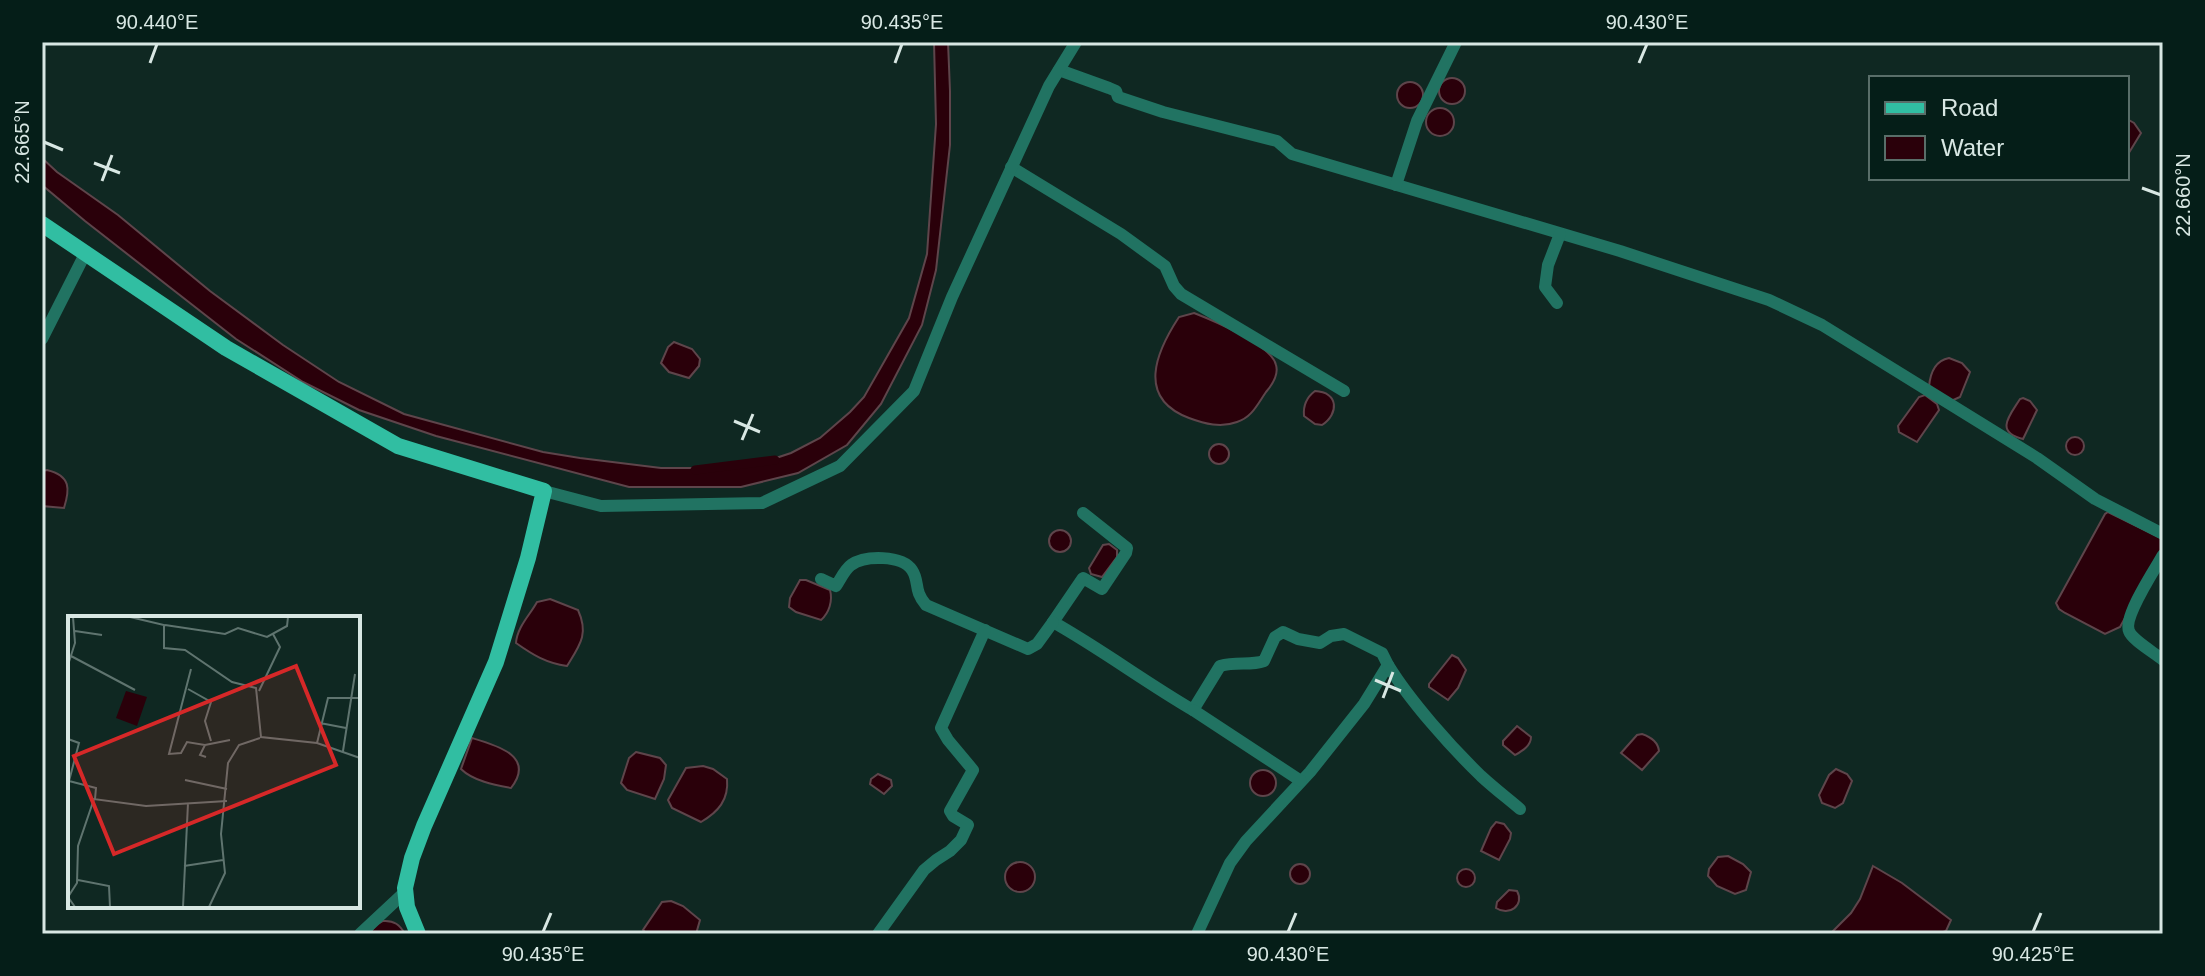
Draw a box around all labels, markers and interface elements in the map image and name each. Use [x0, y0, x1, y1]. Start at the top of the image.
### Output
text: 90.440°E [116, 11, 198, 33]
text: 90.435°E [861, 11, 943, 33]
text: 90.430°E [1606, 11, 1688, 33]
legend [1869, 76, 2129, 180]
text: Road [1941, 94, 1998, 121]
text: 22.665°N [11, 100, 33, 184]
text: Water [1941, 134, 2004, 161]
text: 22.660°N [2172, 153, 2194, 237]
inset map [68, 616, 360, 908]
text: 90.435°E [502, 943, 584, 965]
text: 90.430°E [1247, 943, 1329, 965]
text: 90.425°E [1992, 943, 2074, 965]

